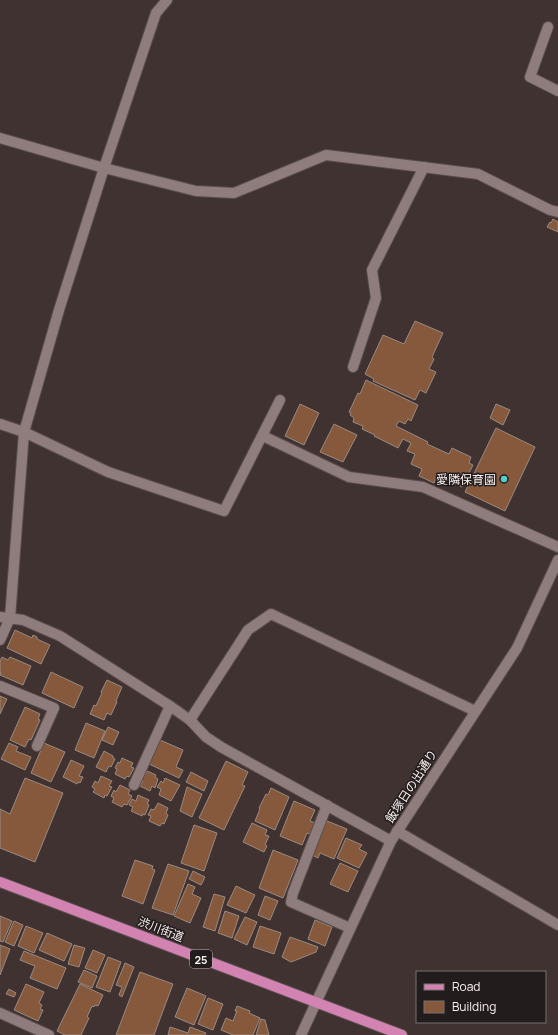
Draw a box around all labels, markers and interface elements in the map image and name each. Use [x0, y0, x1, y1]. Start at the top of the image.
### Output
place label: 愛隣保育園 [436, 471, 496, 488]
marker: 愛隣保育園 [499, 474, 509, 484]
street label: 飯塚日の出通り [381, 746, 441, 826]
street label: 渋川街道 [136, 912, 186, 946]
road number: 25 [190, 950, 212, 968]
legend [416, 971, 546, 1023]
text: Road [452, 978, 480, 995]
text: Building [452, 998, 496, 1015]

